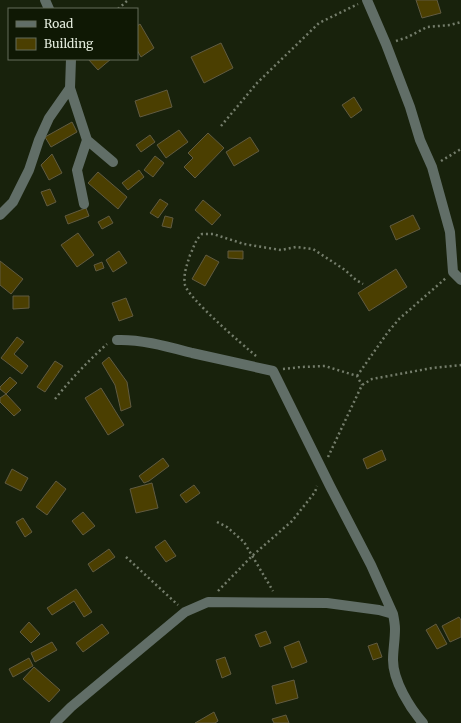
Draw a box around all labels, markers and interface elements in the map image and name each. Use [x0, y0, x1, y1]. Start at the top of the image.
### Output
legend [8, 8, 138, 60]
text: Road [44, 16, 73, 31]
text: Building [44, 36, 94, 51]

